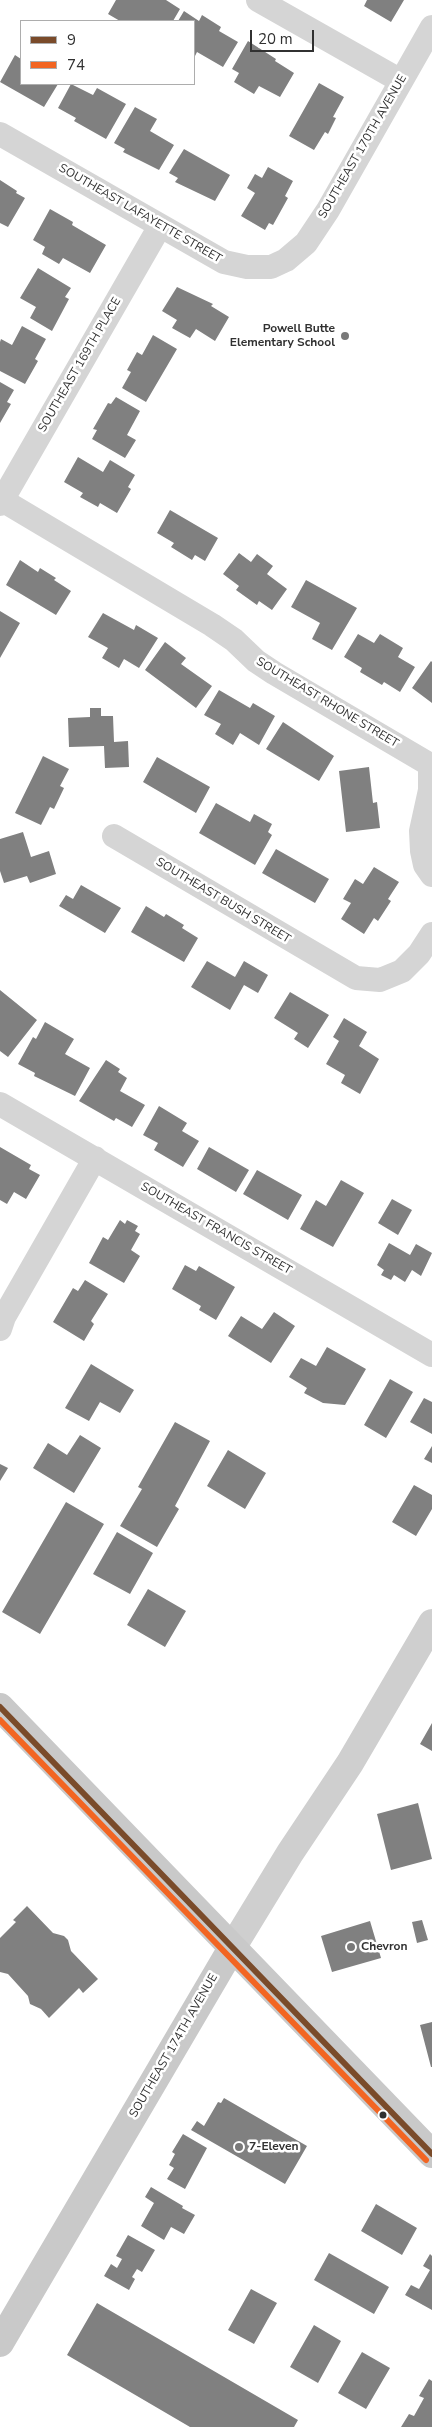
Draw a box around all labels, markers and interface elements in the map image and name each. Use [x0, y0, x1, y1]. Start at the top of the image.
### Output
legend [20, 20, 195, 85]
scale bar [252, 20, 316, 52]
text: 20 m [258, 29, 293, 49]
text: 9 [67, 30, 76, 50]
text: 74 [67, 55, 85, 75]
street label: SOUTHEAST 170TH AVENUE [316, 73, 410, 221]
street label: SOUTHEAST LAFAYETTE STREET [56, 161, 224, 267]
street label: SOUTHEAST 169TH PLACE [35, 295, 125, 435]
place label: Powell Butte Elementary School [230, 322, 335, 350]
marker: Powell Butte Elementary School [339, 330, 351, 342]
street label: SOUTHEAST RHONE STREET [253, 655, 401, 751]
street label: SOUTHEAST BUSH STREET [153, 855, 293, 947]
street label: SOUTHEAST FRANCIS STREET [138, 1180, 294, 1278]
place label: Chevron [361, 1940, 407, 1954]
marker: Chevron [345, 1941, 357, 1953]
street label: SOUTHEAST 174TH AVENUE [127, 1972, 221, 2120]
unlabelled marker [378, 2110, 388, 2120]
place label: 7-Eleven [249, 2140, 298, 2154]
marker: 7-Eleven [233, 2141, 245, 2153]

